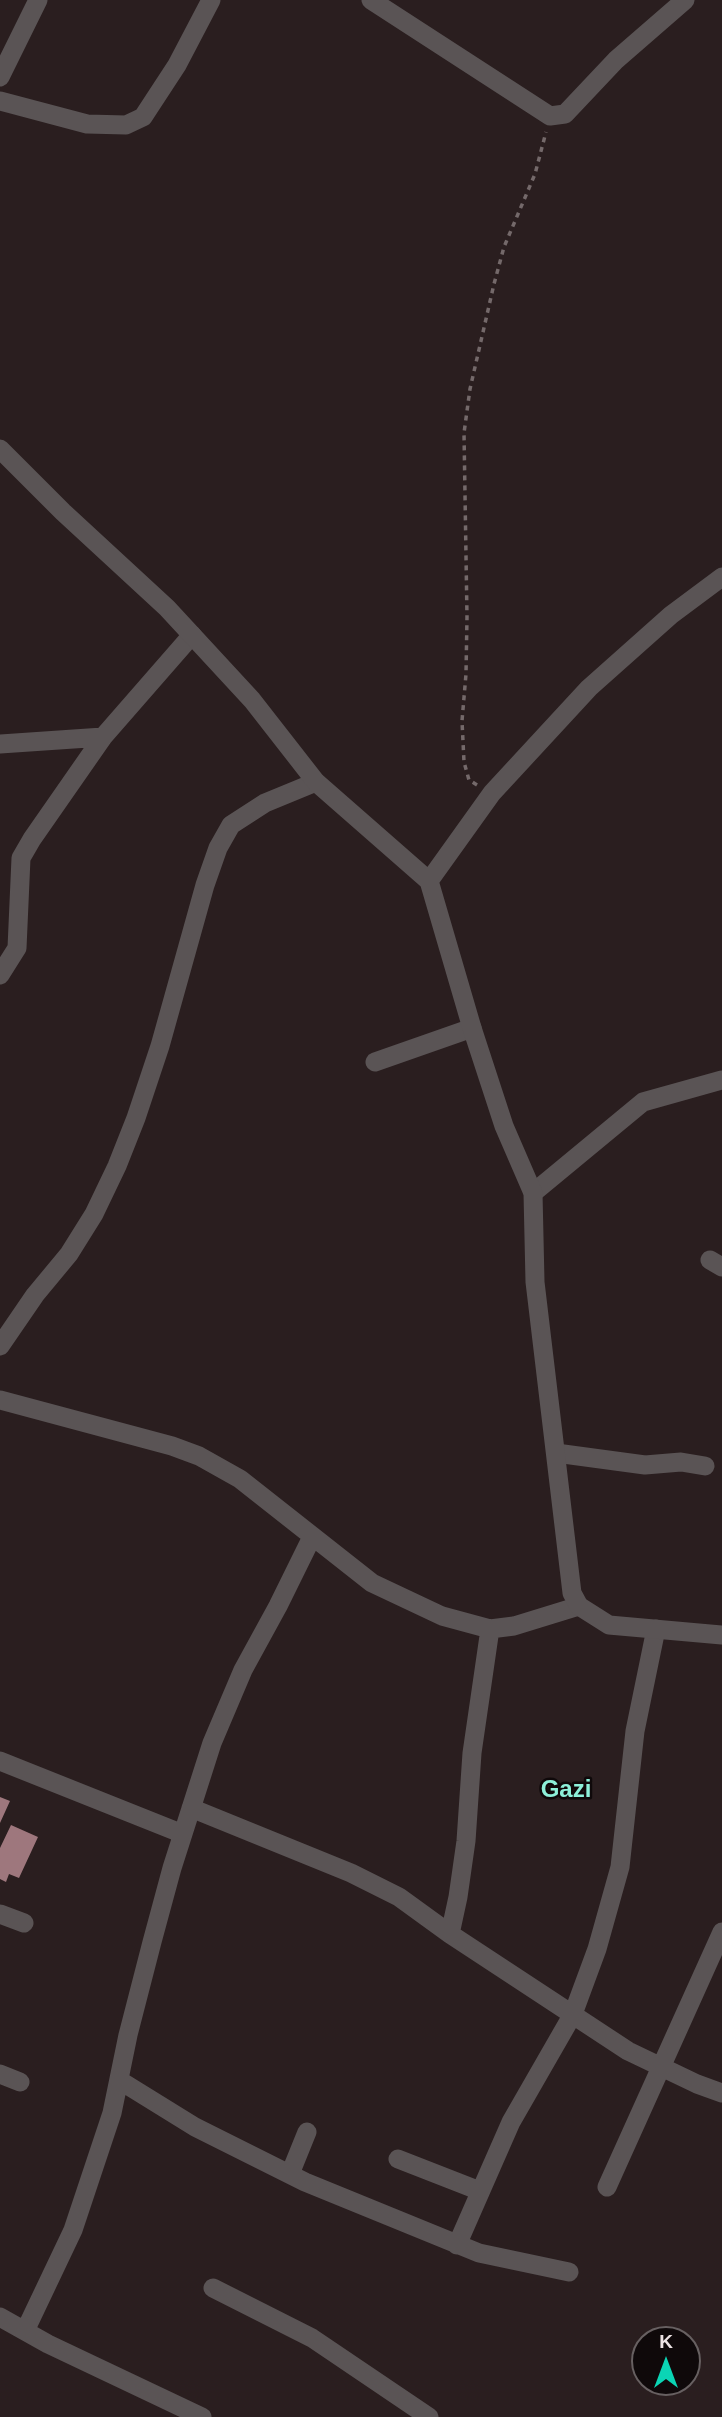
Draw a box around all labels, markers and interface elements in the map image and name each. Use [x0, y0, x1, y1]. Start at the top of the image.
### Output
district label: Gazi [541, 1776, 591, 1804]
north arrow [631, 2326, 701, 2396]
text: K [659, 2331, 673, 2352]

